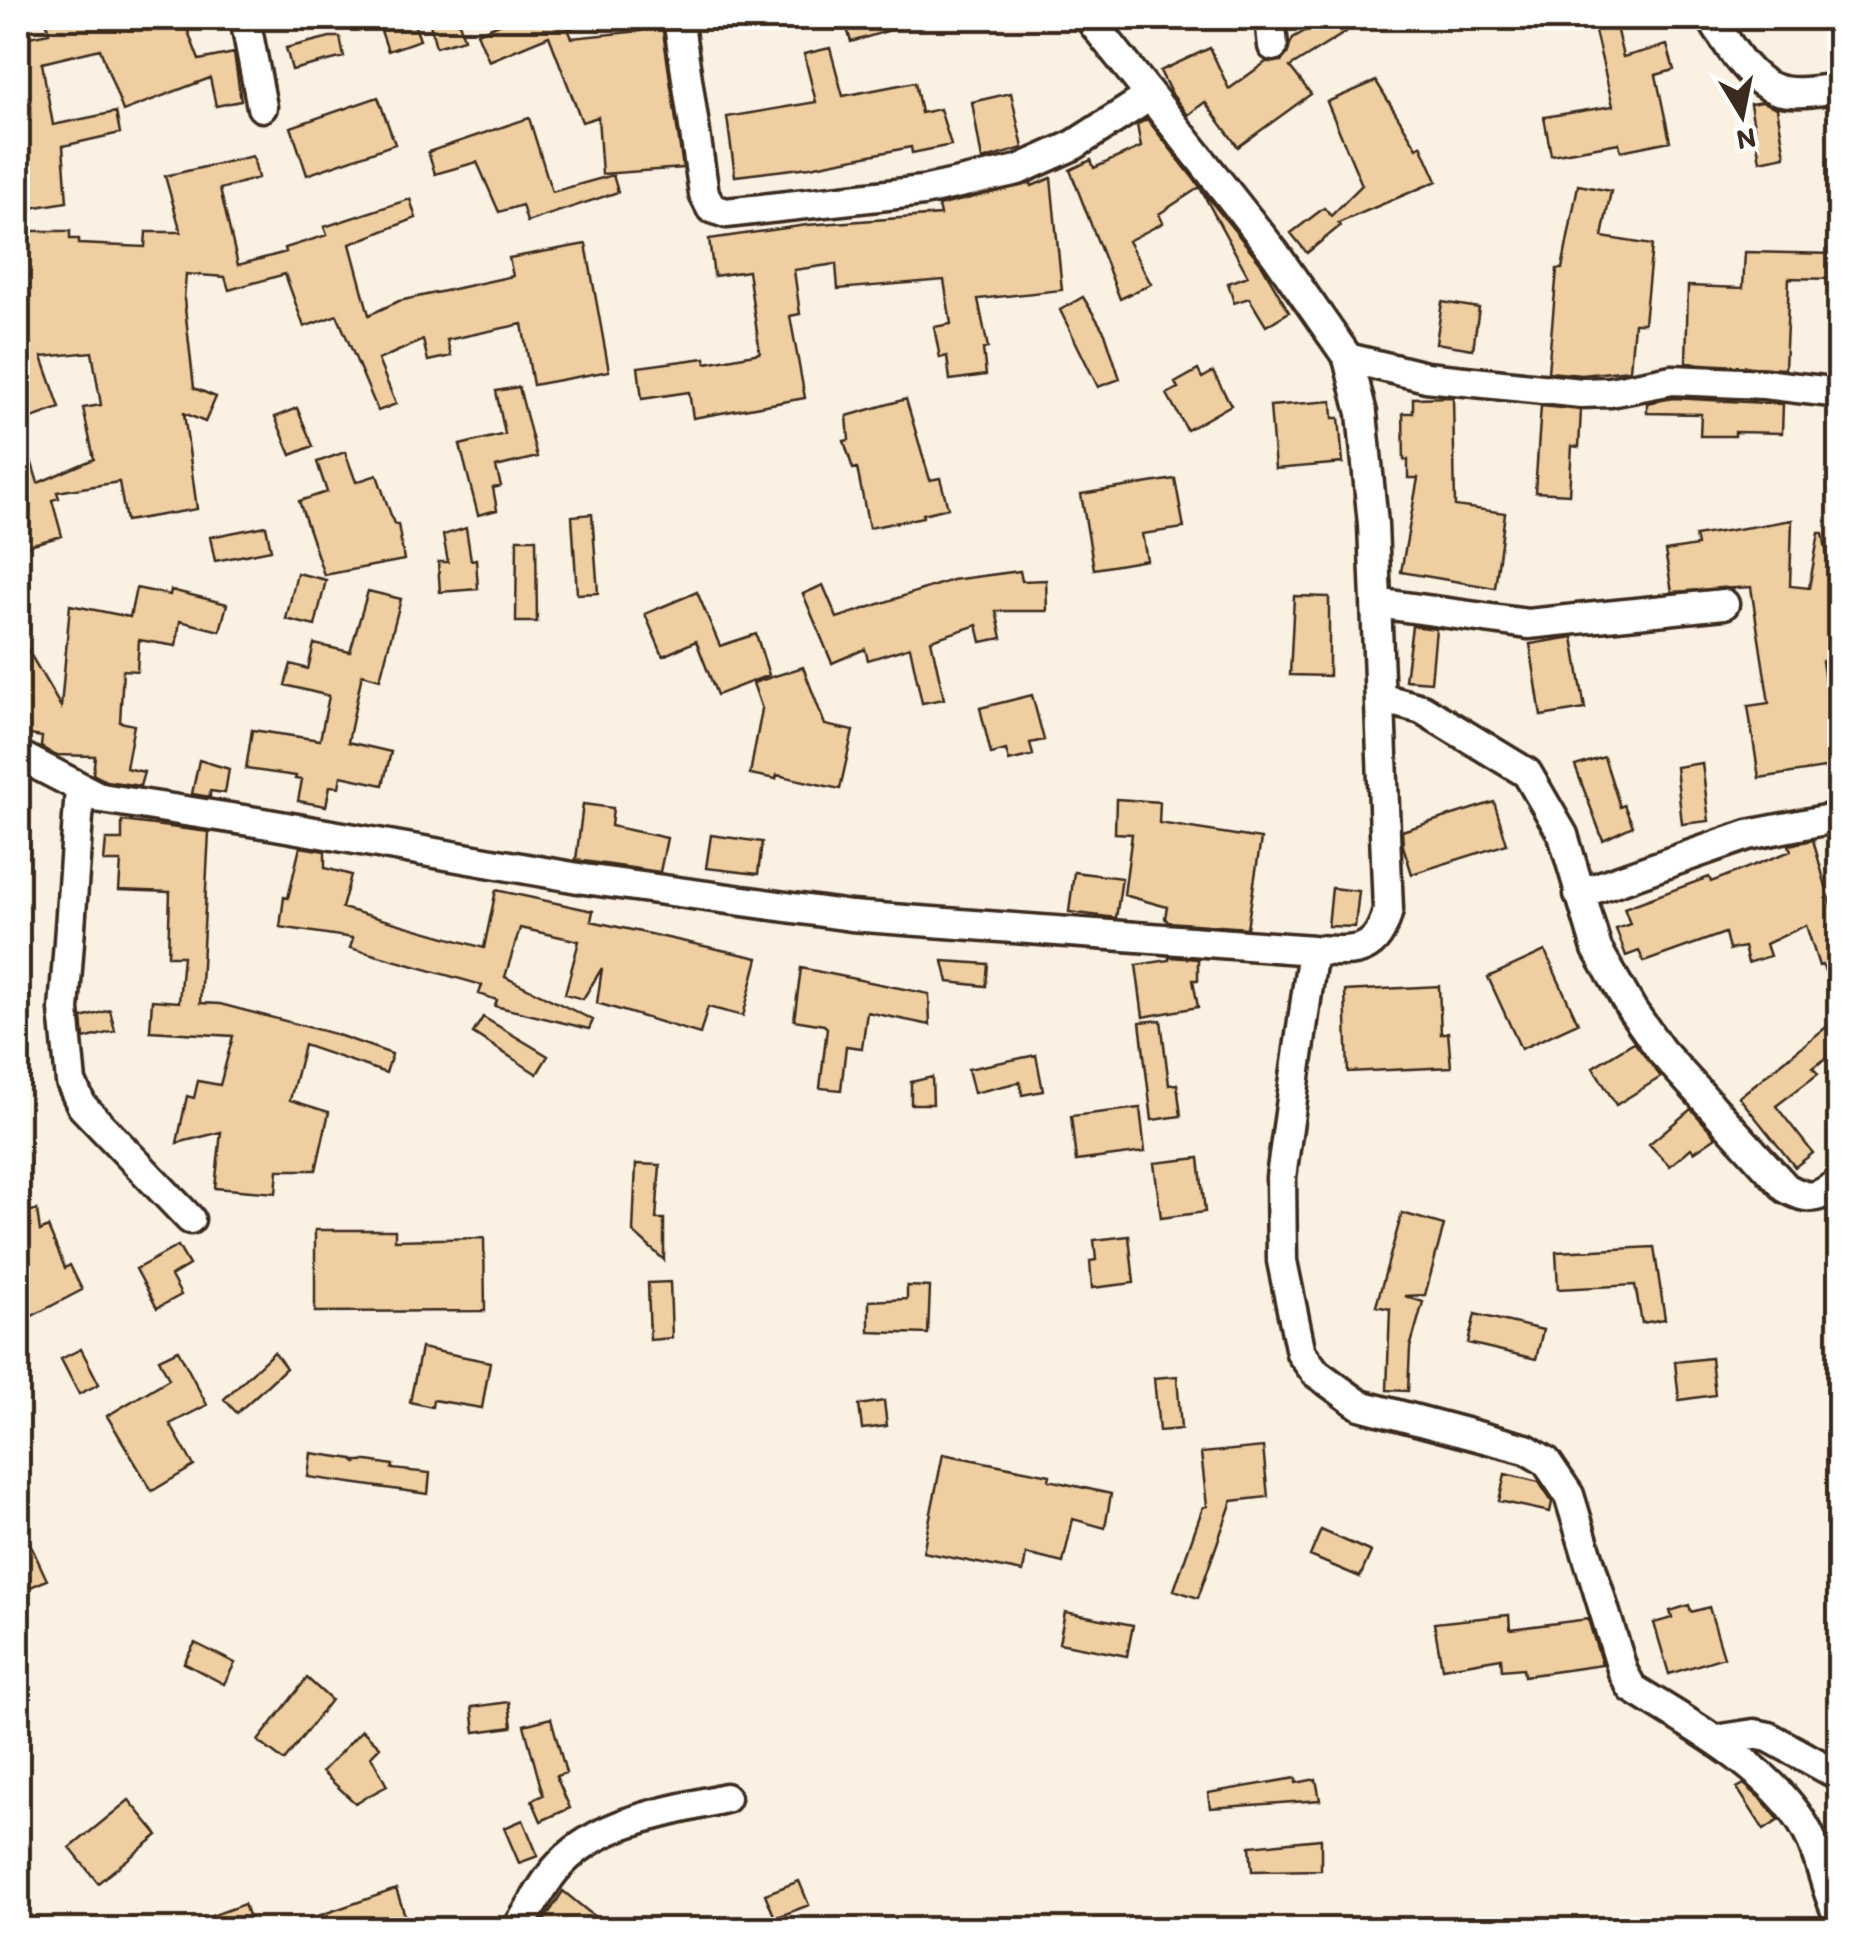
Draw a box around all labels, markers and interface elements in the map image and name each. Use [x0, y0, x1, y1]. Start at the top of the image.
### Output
north arrow [1692, 65, 1792, 165]
text: N [1734, 121, 1759, 158]

